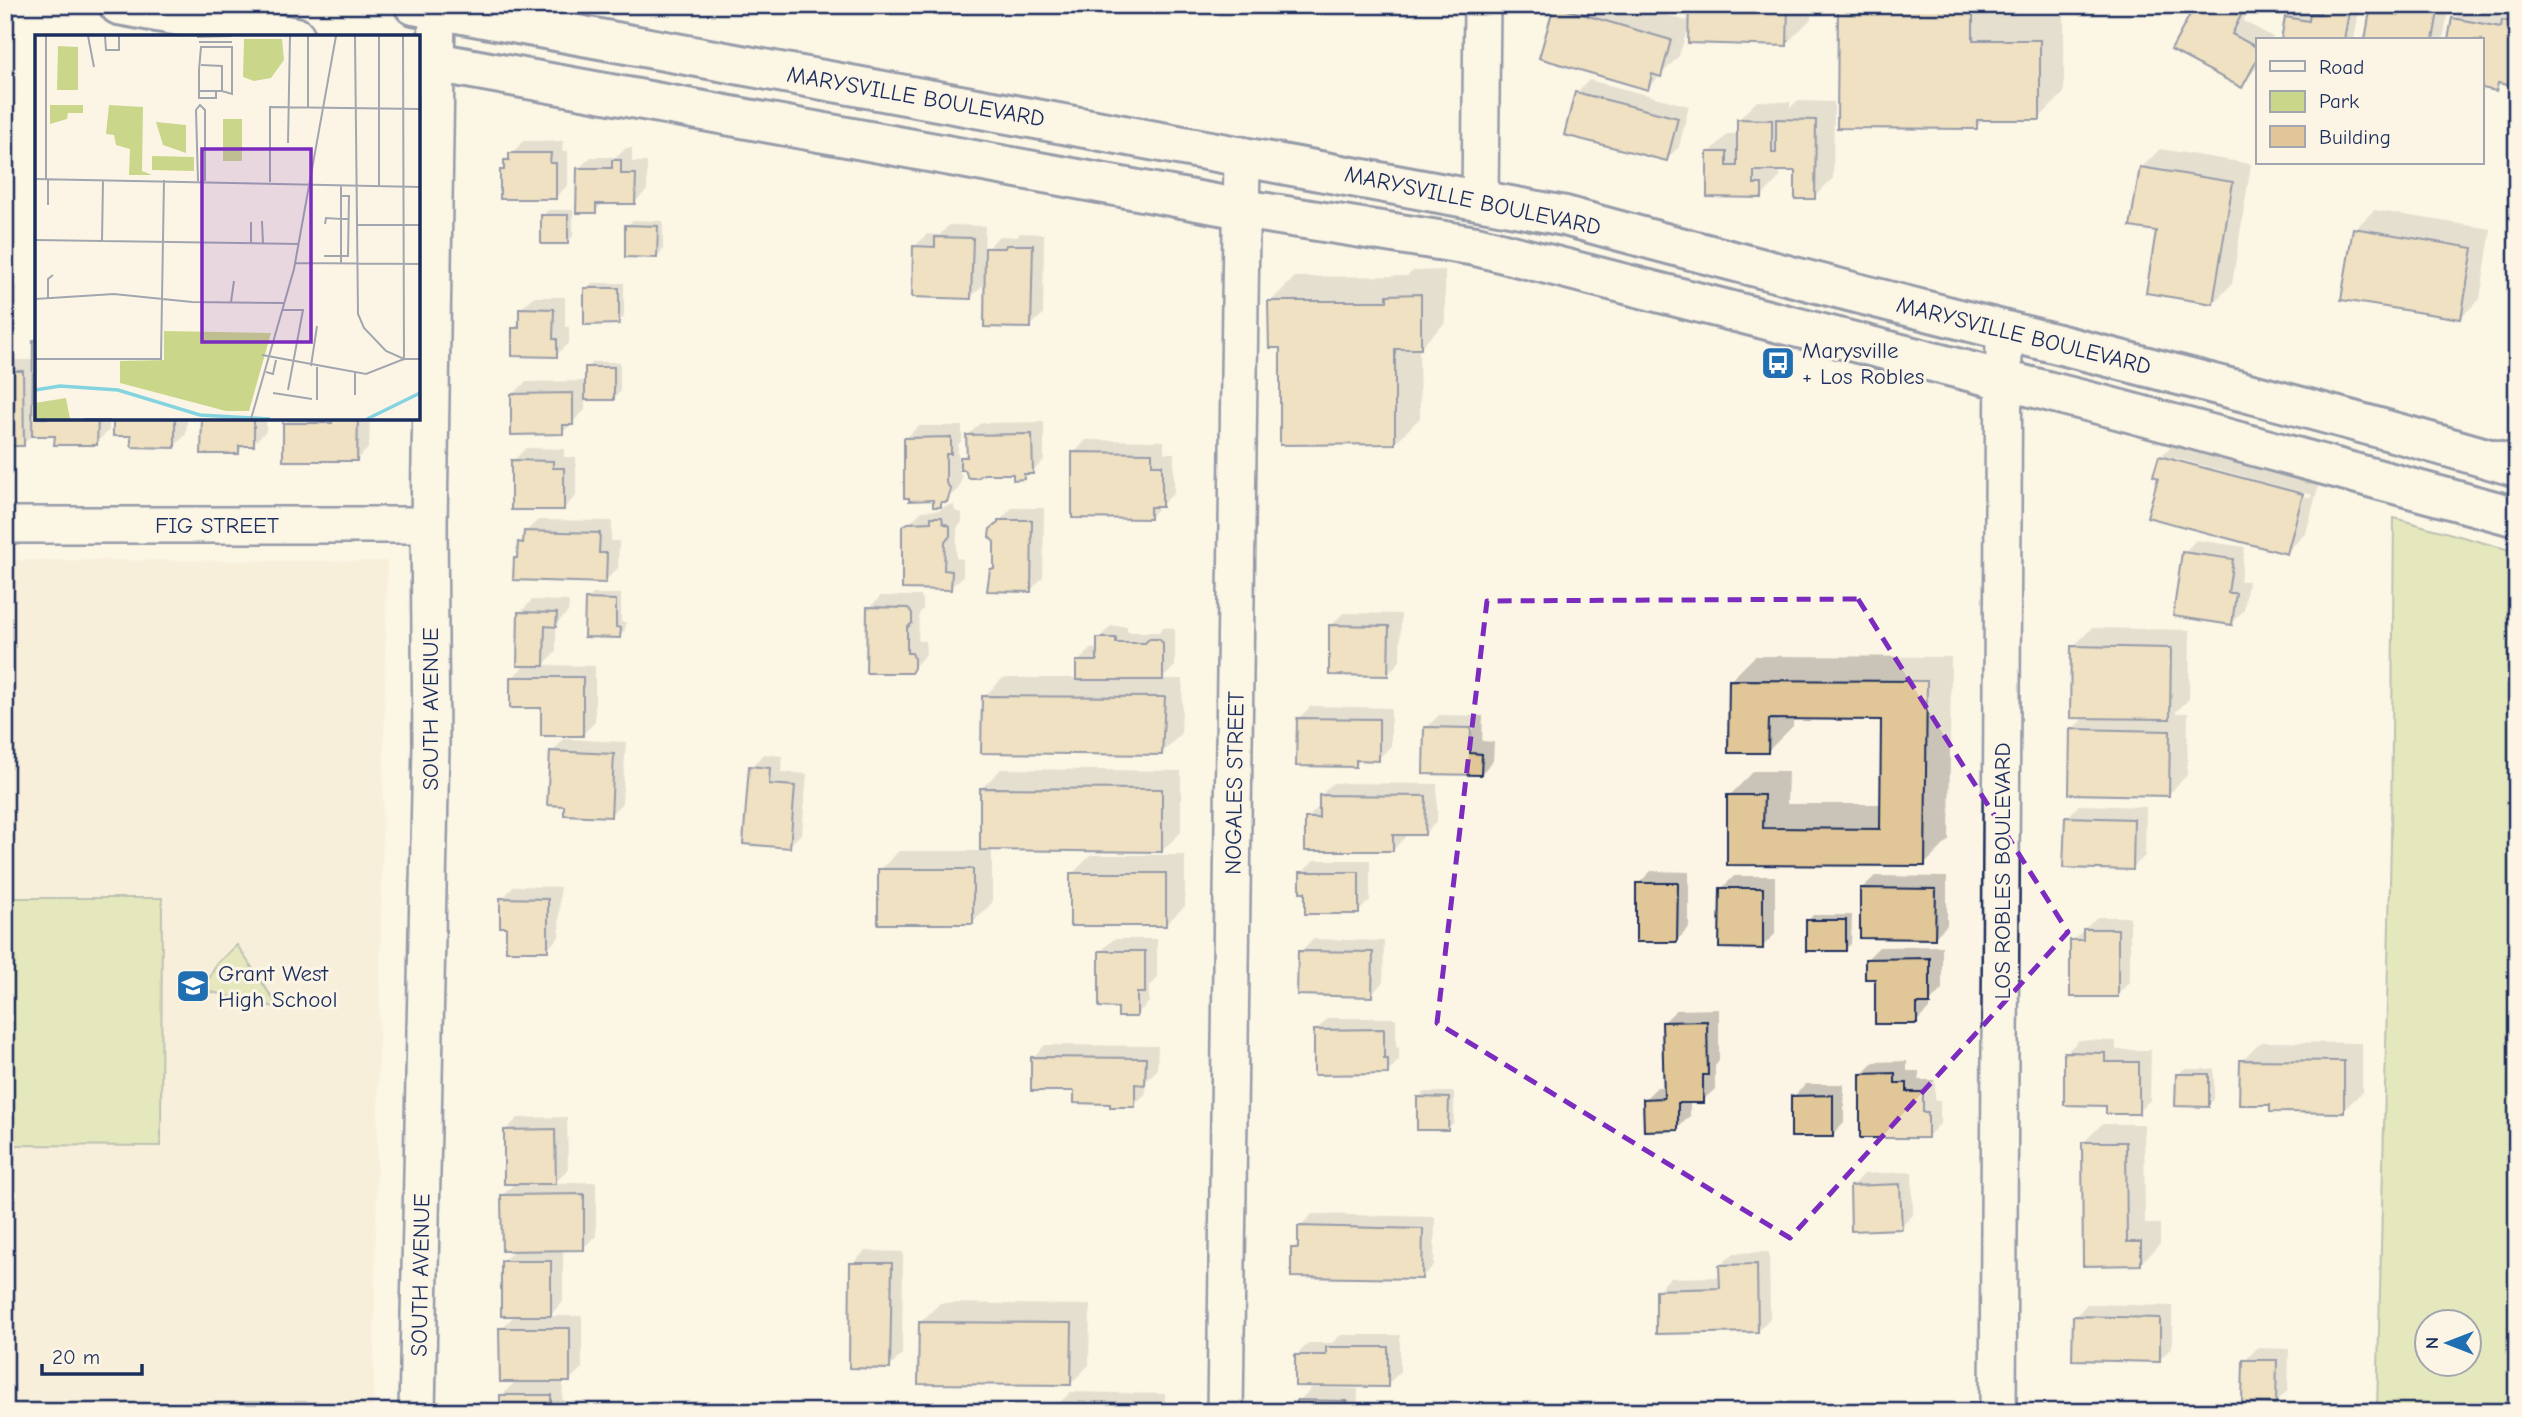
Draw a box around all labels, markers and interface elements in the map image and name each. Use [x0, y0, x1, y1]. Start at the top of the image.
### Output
inset map [35, 35, 420, 420]
legend [2256, 38, 2484, 164]
text: Road [2319, 55, 2364, 79]
street label: MARYSVILLE BOULEVARD [785, 61, 1047, 132]
text: Park [2319, 89, 2359, 113]
text: Building [2319, 125, 2391, 149]
street label: MARYSVILLE BOULEVARD [1342, 160, 1604, 241]
street label: MARYSVILLE BOULEVARD [1894, 291, 2154, 380]
place label: Marysville + Los Robles [1802, 337, 1924, 390]
bus stop icon: Marysville + Los Robles [1759, 344, 1797, 382]
street label: FIG STREET [155, 512, 279, 539]
street label: SOUTH AVENUE [417, 627, 444, 791]
street label: NOGALES STREET [1219, 691, 1250, 875]
street label: LOS ROBLES BOULEVARD [1989, 742, 2016, 1000]
place label: Grant West High School [218, 960, 338, 1013]
school or university icon: Grant West High School [174, 967, 212, 1005]
street label: SOUTH AVENUE [406, 1193, 435, 1357]
north arrow [2414, 1308, 2484, 1378]
scale bar [42, 1333, 142, 1377]
text: N [2421, 1337, 2443, 1349]
text: 20 m [52, 1345, 100, 1369]

